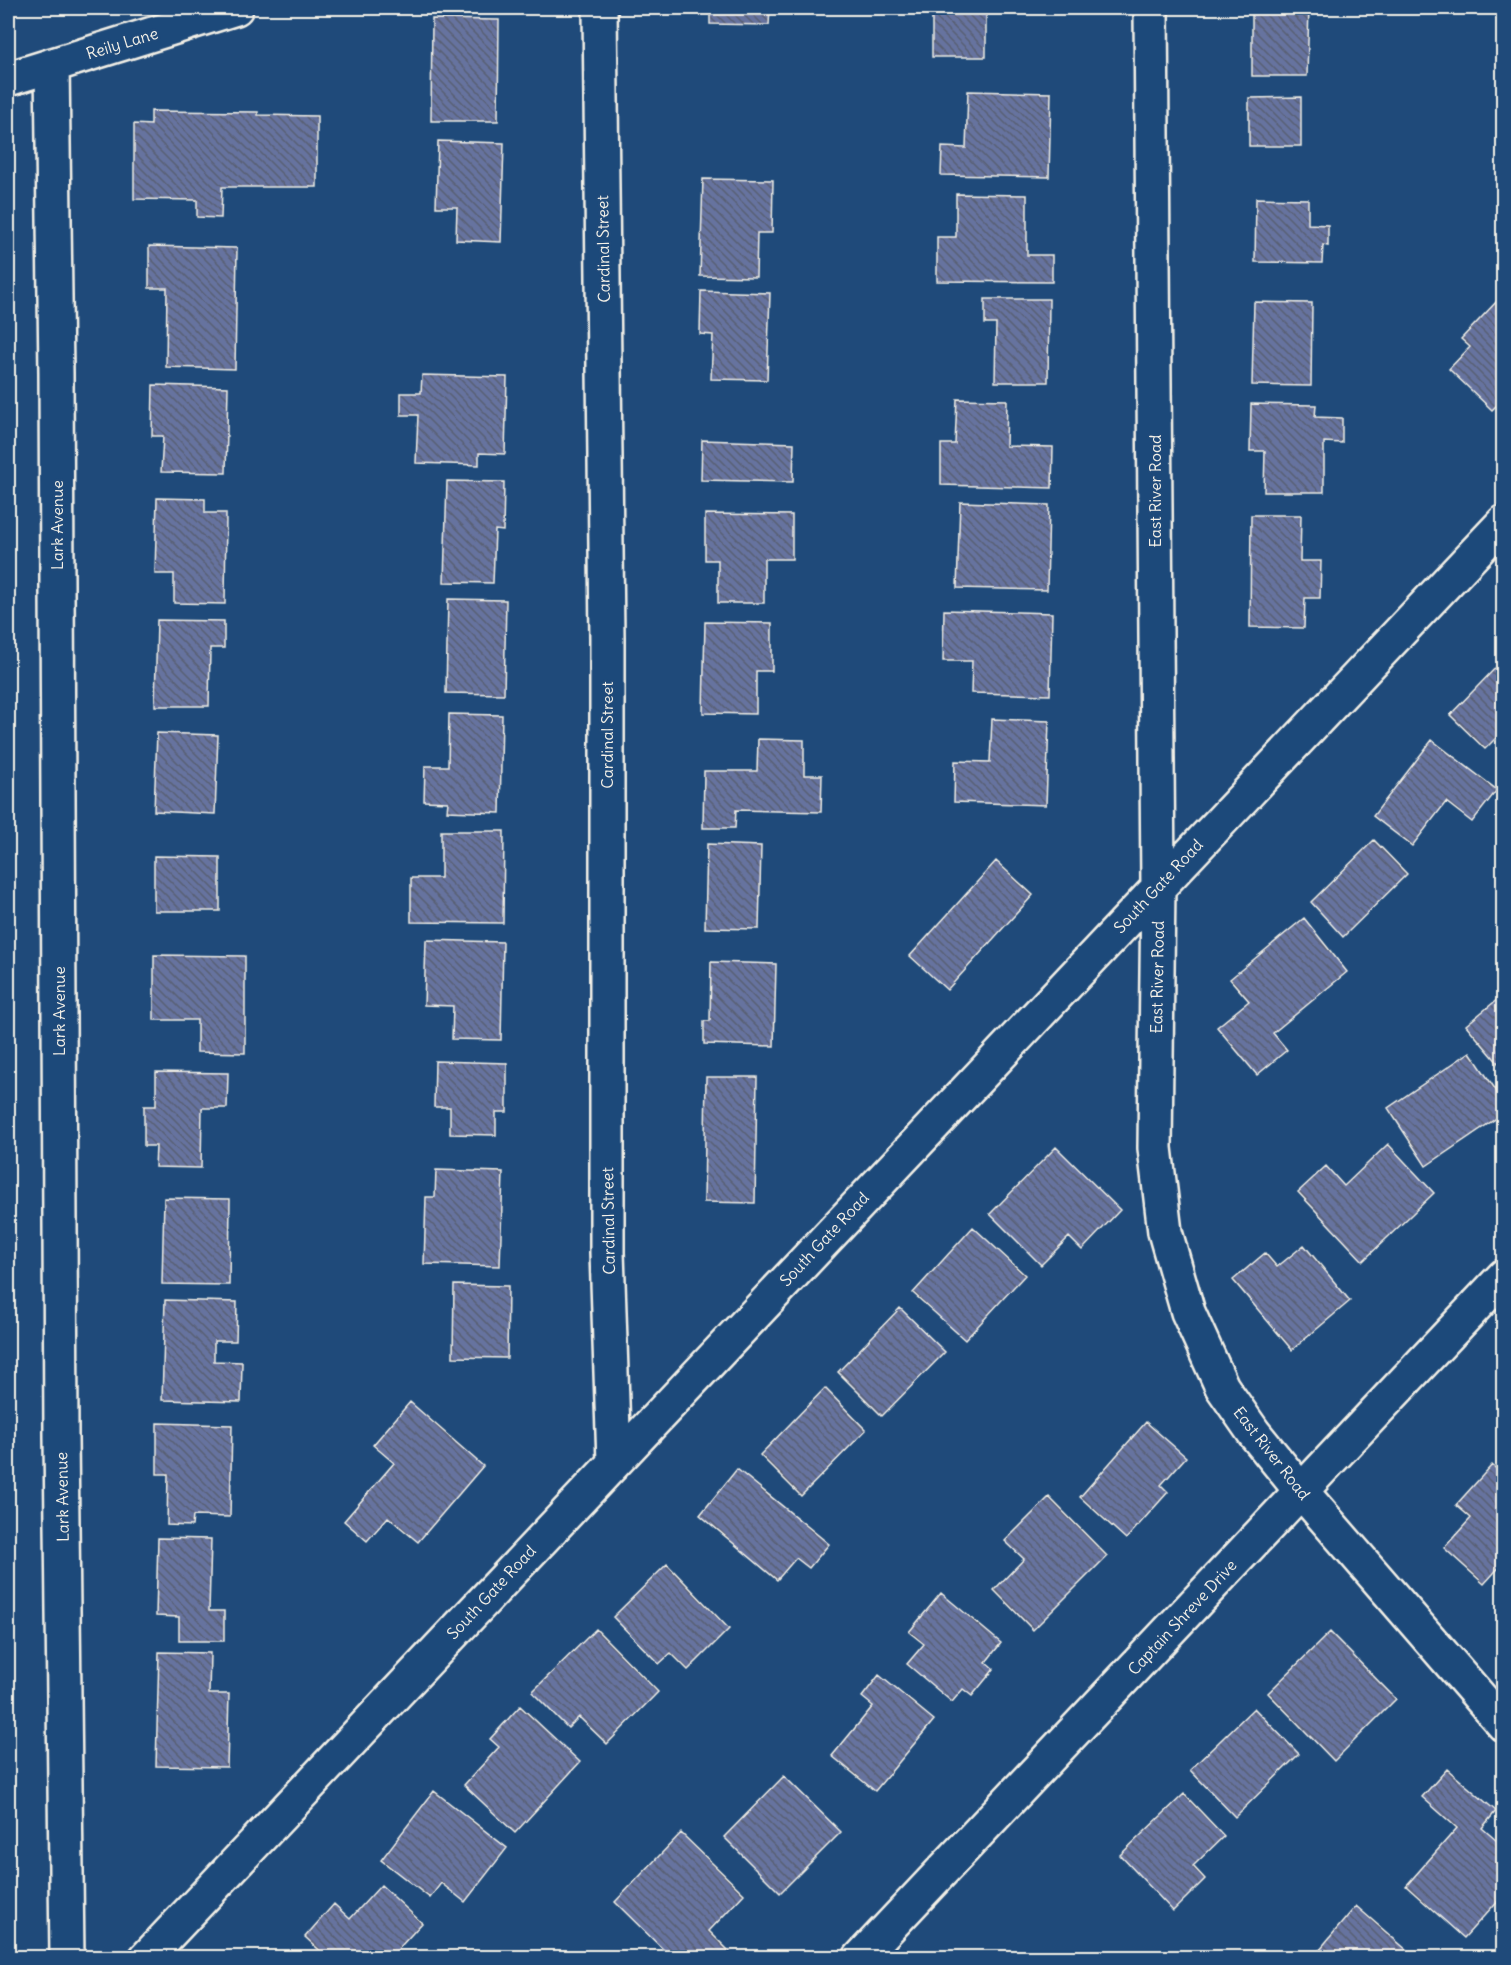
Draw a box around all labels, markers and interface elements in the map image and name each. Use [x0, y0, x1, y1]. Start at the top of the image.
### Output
street label: Reily Lane [84, 23, 160, 63]
street label: Cardinal Street [592, 195, 614, 303]
street label: East River Road [1145, 435, 1165, 547]
street label: Lark Avenue [47, 480, 67, 570]
street label: Cardinal Street [597, 681, 617, 789]
street label: South Gate Road [1109, 835, 1207, 937]
street label: East River Road [1146, 920, 1168, 1034]
street label: Lark Avenue [49, 966, 69, 1056]
street label: Cardinal Street [597, 1167, 619, 1275]
street label: South Gate Road [775, 1188, 873, 1290]
street label: East River Road [1229, 1402, 1315, 1504]
street label: Lark Avenue [51, 1452, 73, 1542]
street label: South Gate Road [442, 1541, 540, 1643]
street label: Captain Shreve Drive [1123, 1555, 1241, 1679]

